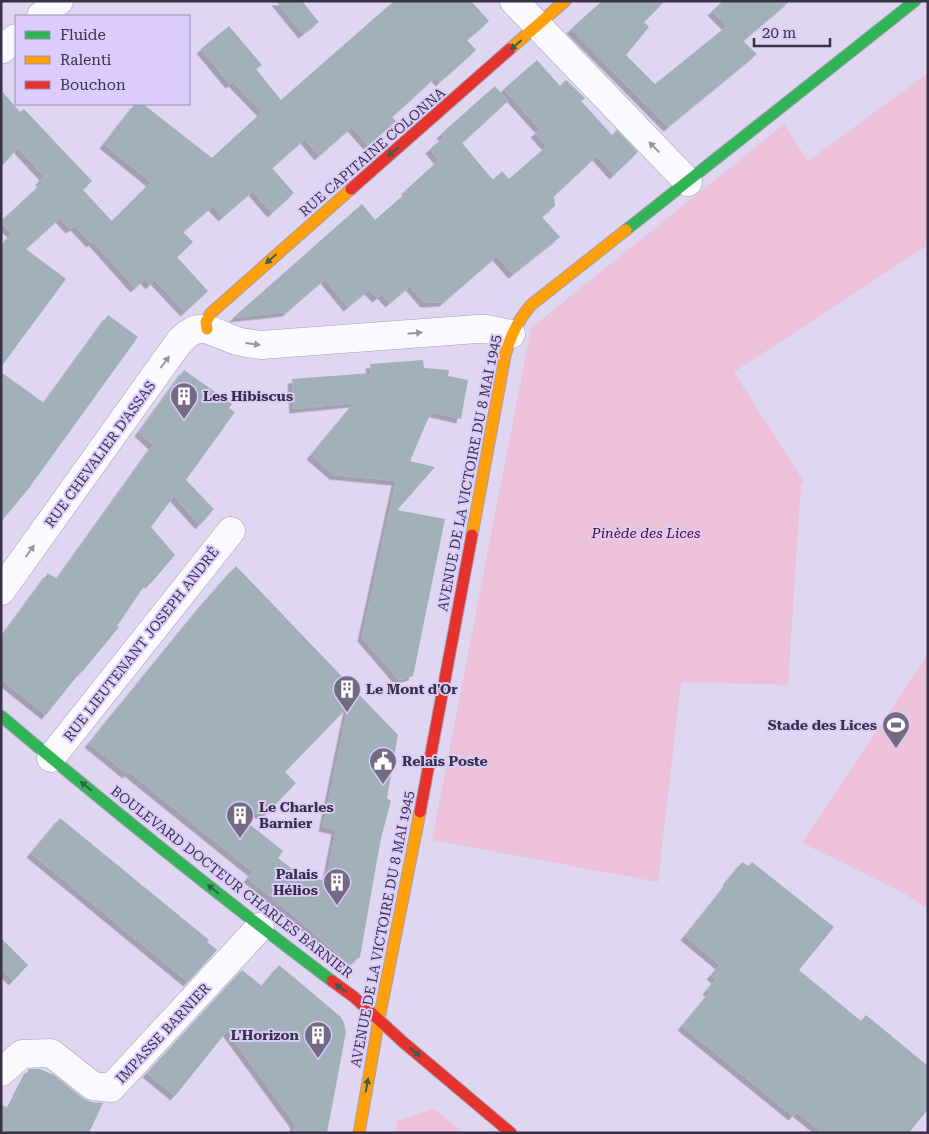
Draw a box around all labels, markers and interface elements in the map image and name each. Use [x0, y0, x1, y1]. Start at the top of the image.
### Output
legend [15, 15, 190, 105]
scale bar [754, 15, 830, 47]
text: 20 m [762, 24, 797, 42]
text: Fluide [60, 26, 106, 44]
one-way arrow [509, 40, 522, 51]
text: Ralenti [60, 51, 112, 69]
text: Bouchon [60, 76, 126, 94]
street label: RUE CAPITAINE COLONNA [296, 84, 448, 220]
one-way arrow [648, 142, 660, 154]
one-way arrow [387, 147, 400, 158]
one-way arrow [265, 254, 278, 265]
one-way arrow [407, 329, 423, 337]
street label: AVENUE DE LA VICTOIRE DU 8 MAI 1945 [434, 333, 504, 613]
one-way arrow [245, 340, 261, 348]
one-way arrow [160, 355, 170, 369]
street label: RUE CHEVALIER D'ASSAS [42, 378, 159, 530]
building icon: Les Hibiscus [169, 381, 199, 420]
place label: Les Hibiscus [203, 388, 293, 404]
park label: Pinède des Lices [591, 525, 701, 541]
one-way arrow [25, 544, 35, 558]
street label: RUE LIEUTENANT JOSEPH ANDRÉ [60, 544, 222, 744]
building icon: Le Mont d'Or [332, 674, 362, 713]
place label: Le Mont d'Or [366, 681, 458, 697]
sports icon: Stade des Lices [881, 710, 911, 749]
place label: Stade des Lices [768, 717, 877, 733]
public building icon: Relais Poste [368, 746, 398, 785]
place label: Relais Poste [402, 753, 488, 769]
one-way arrow [80, 781, 93, 792]
street label: BOULEVARD DOCTEUR CHARLES BARNIER [108, 783, 356, 982]
street label: AVENUE DE LA VICTOIRE DU 8 MAI 1945 [347, 789, 417, 1069]
place label: Le Charles Barnier [259, 799, 334, 831]
building icon: Le Charles Barnier [225, 800, 255, 839]
place label: Palais Hélios [273, 866, 318, 898]
building icon: Palais Hélios [322, 867, 352, 906]
one-way arrow [207, 883, 220, 894]
street label: IMPASSE BARNIER [113, 980, 214, 1086]
one-way arrow [334, 983, 348, 993]
building icon: L'Horizon [303, 1020, 333, 1059]
place label: L'Horizon [231, 1027, 300, 1043]
one-way arrow [408, 1046, 421, 1057]
one-way arrow [364, 1076, 372, 1092]

